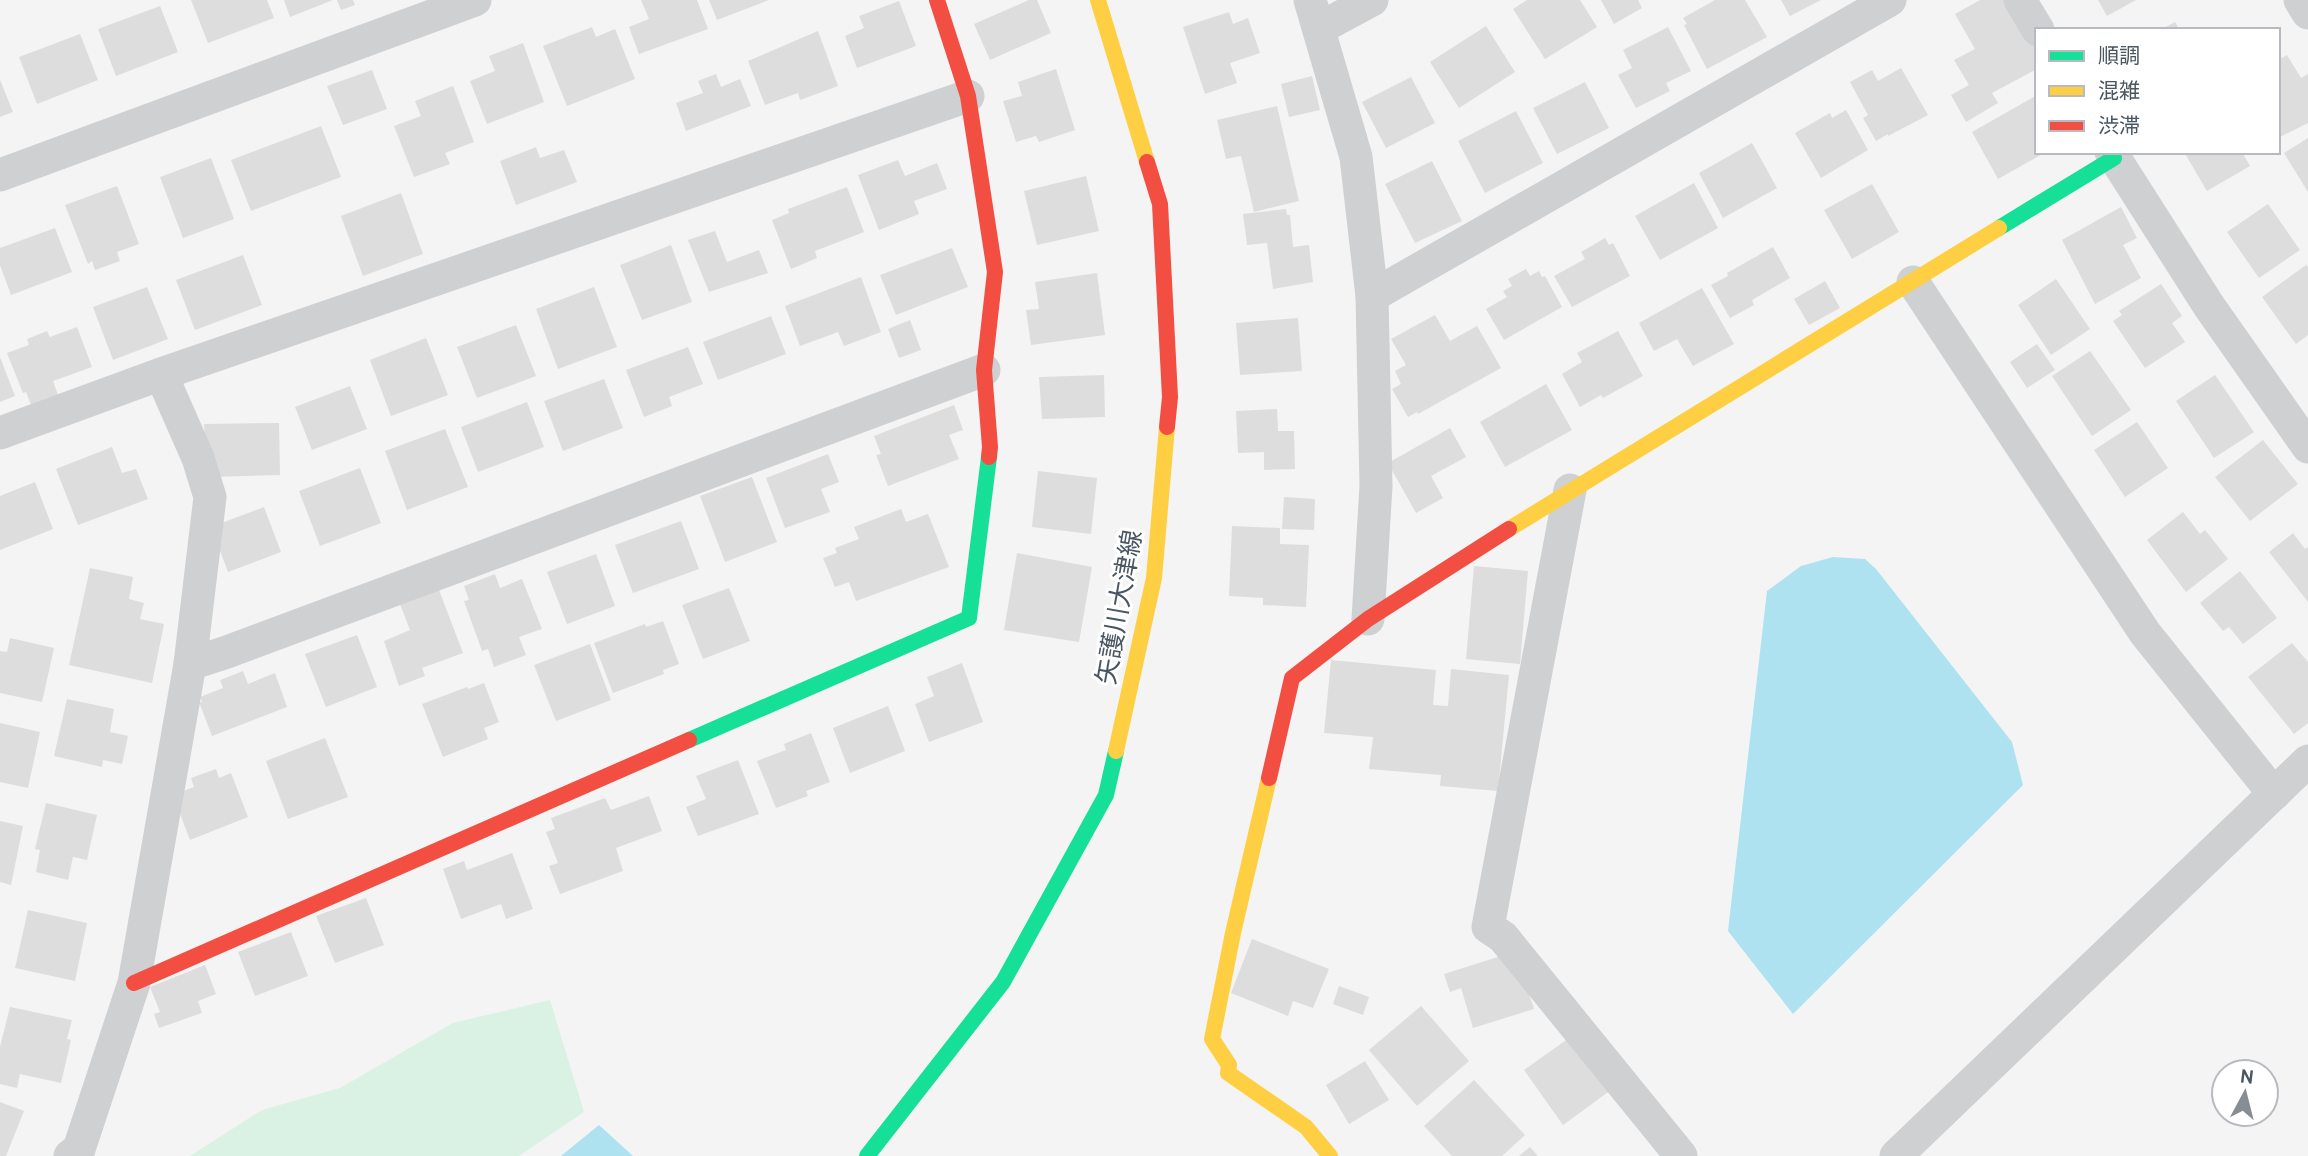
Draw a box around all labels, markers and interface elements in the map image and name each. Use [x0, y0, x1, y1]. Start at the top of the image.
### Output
legend [2035, 28, 2280, 154]
text: 順調 [2098, 43, 2140, 68]
text: 混雑 [2098, 78, 2140, 103]
text: 渋滞 [2098, 113, 2140, 138]
street label: 矢護川大津線 [1090, 527, 1148, 687]
north arrow [2210, 1058, 2280, 1128]
text: N [2239, 1064, 2255, 1089]

